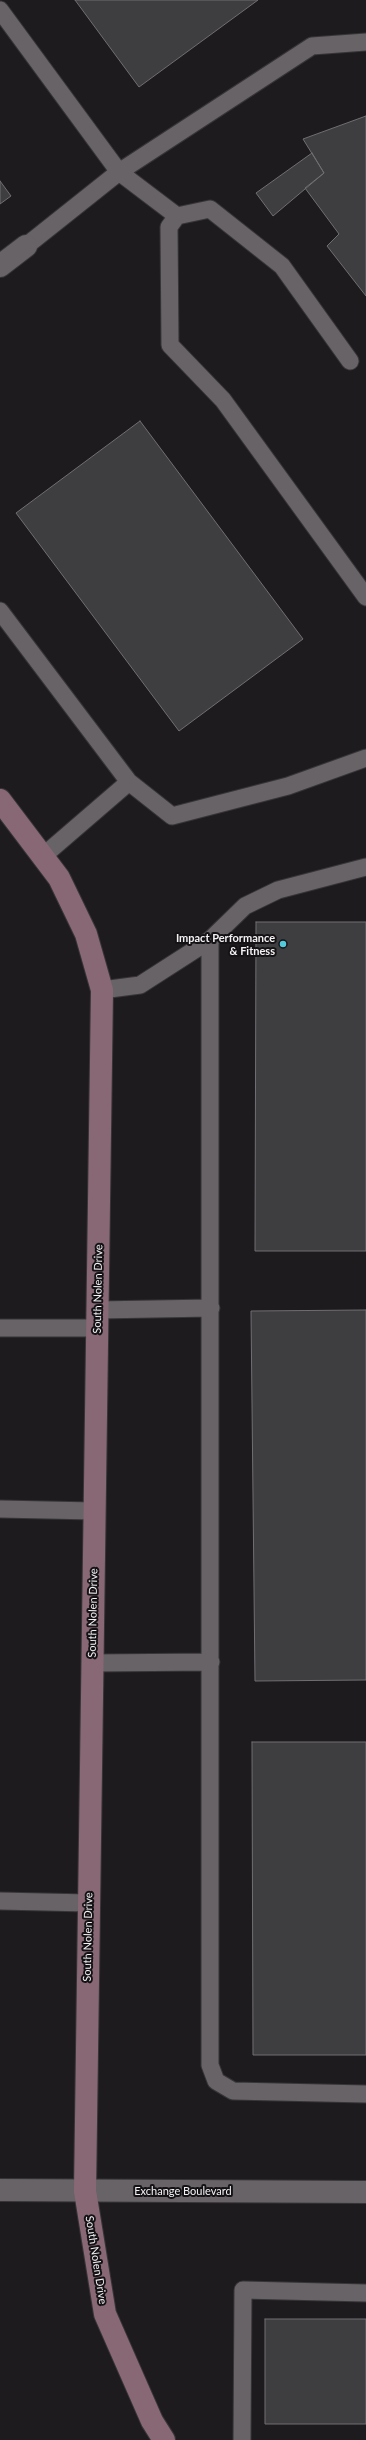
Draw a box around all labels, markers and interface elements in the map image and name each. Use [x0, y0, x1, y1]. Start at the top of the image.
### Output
place label: Impact Performance & Fitness [176, 931, 275, 957]
marker: Impact Performance & Fitness [278, 939, 288, 949]
street label: South Nolen Drive [91, 1244, 105, 1334]
street label: South Nolen Drive [86, 1568, 100, 1658]
street label: South Nolen Drive [81, 1892, 95, 1982]
street label: Exchange Boulevard [134, 2184, 232, 2198]
street label: South Nolen Drive [83, 2215, 109, 2305]

